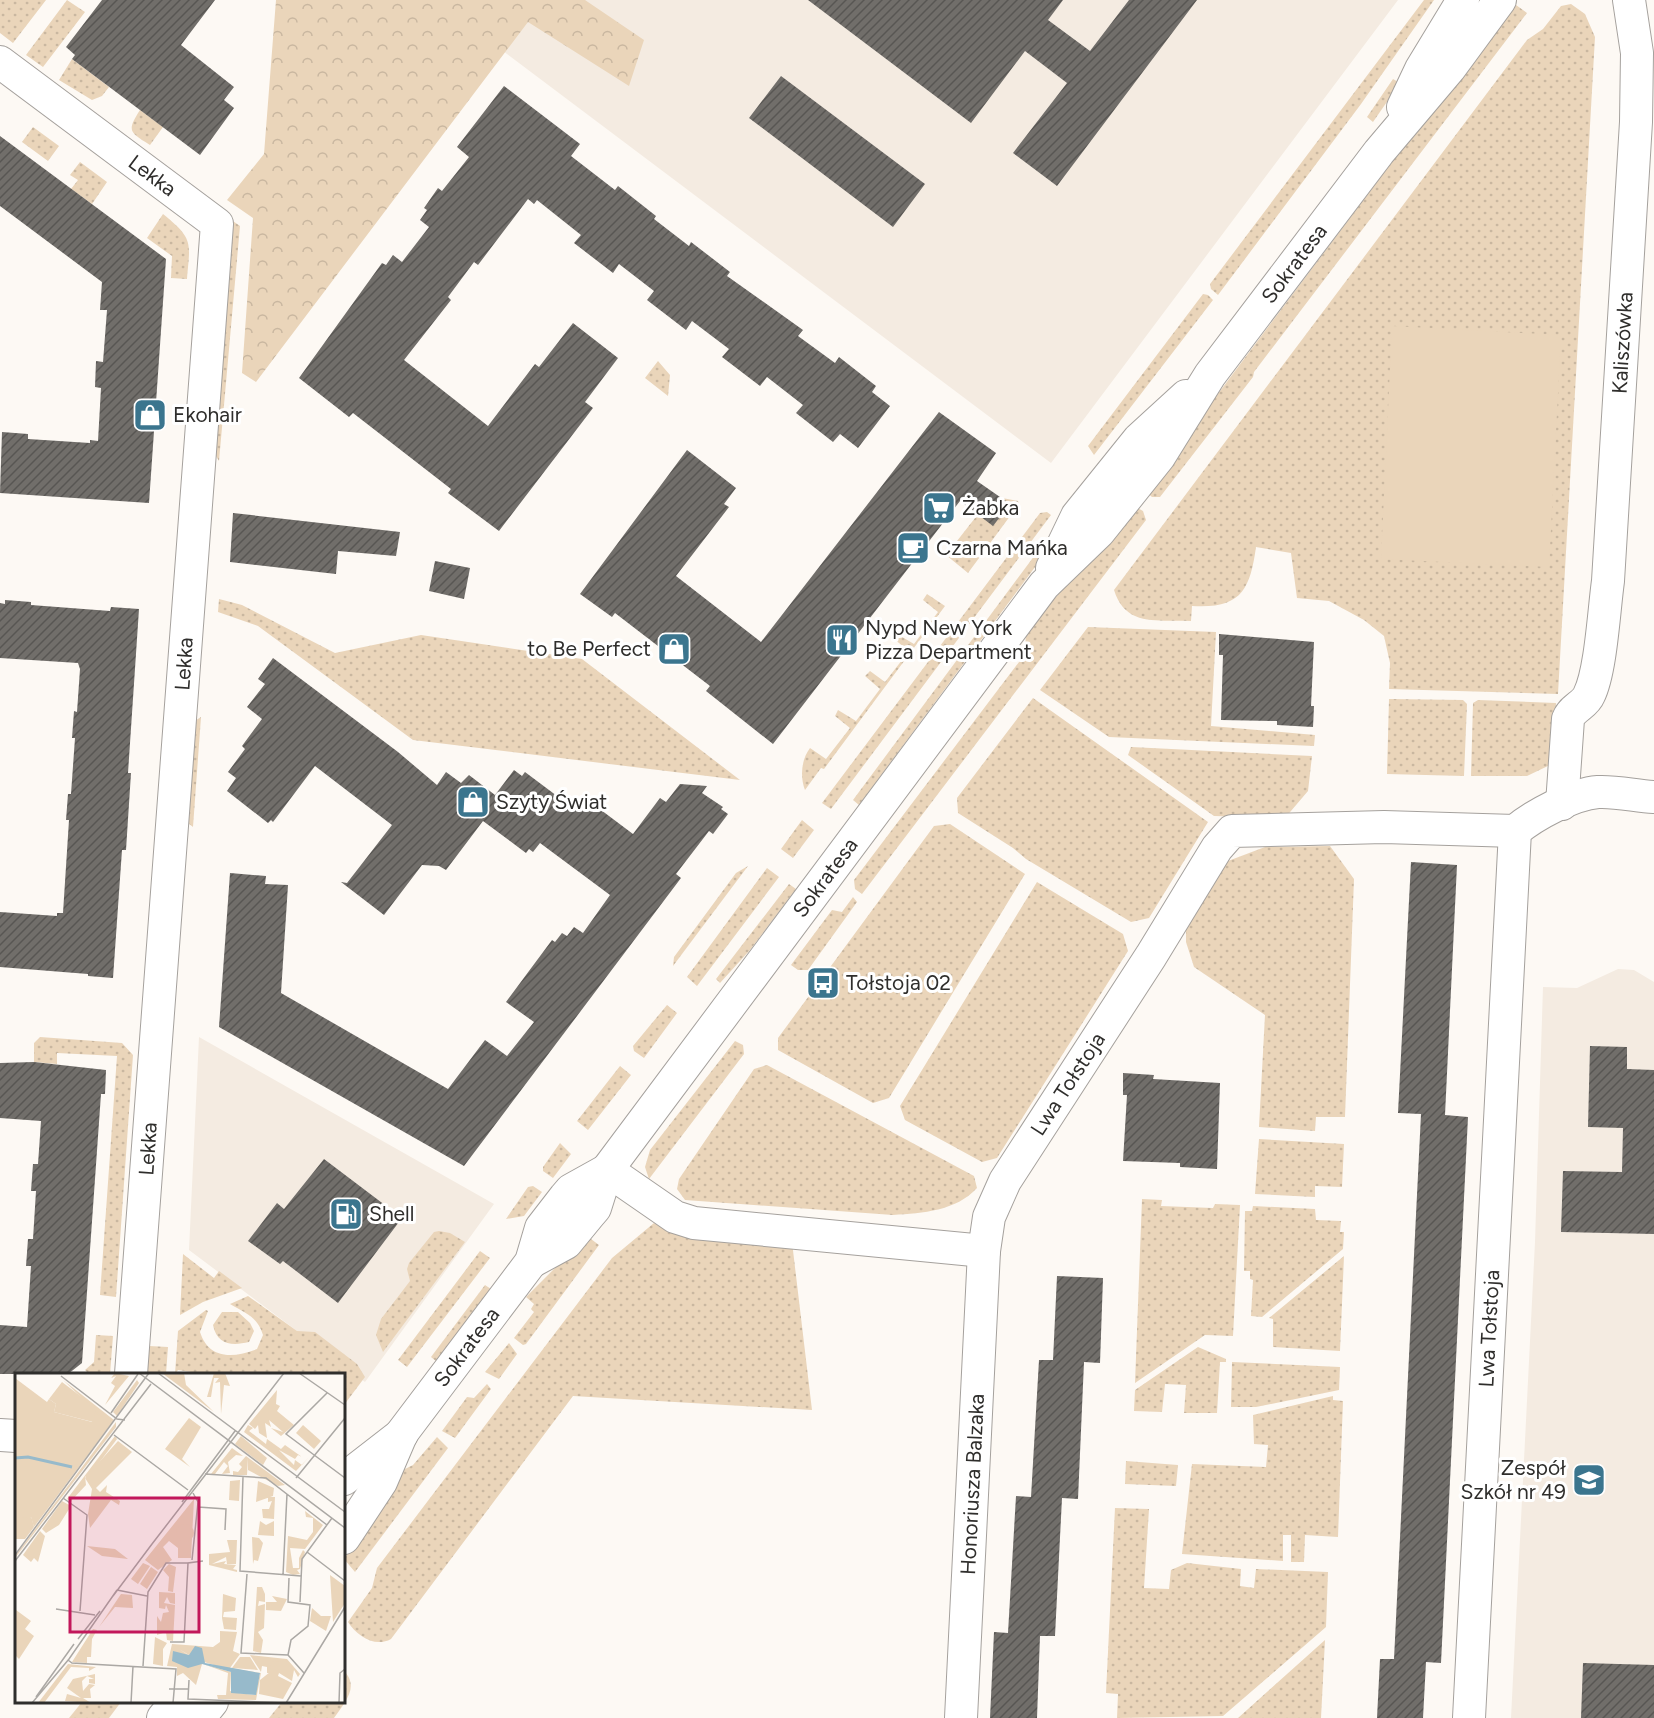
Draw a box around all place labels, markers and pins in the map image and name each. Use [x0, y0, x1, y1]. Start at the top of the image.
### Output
shop icon: Ekohair [132, 397, 168, 433]
place label: Ekohair [173, 402, 242, 427]
supermarket icon: Żabka [921, 490, 957, 526]
place label: Żabka [962, 495, 1019, 520]
cafe icon: Czarna Mańka [895, 530, 931, 566]
place label: Czarna Mańka [936, 535, 1068, 560]
place label: Nypd New York Pizza Department [865, 615, 1032, 664]
restaurant icon: Nypd New York Pizza Department [824, 622, 860, 658]
shop icon: to Be Perfect [656, 631, 692, 667]
place label: to Be Perfect [527, 636, 651, 661]
shop icon: Szyty Świat [455, 784, 491, 820]
place label: Szyty Świat [496, 789, 607, 814]
bus stop icon: Tołstoja 02 [805, 965, 841, 1001]
place label: Tołstoja 02 [846, 970, 951, 995]
fuel station icon: Shell [328, 1196, 364, 1232]
place label: Shell [369, 1201, 414, 1226]
place label: Zespół Szkół nr 49 [1461, 1455, 1566, 1504]
school or university icon: Zespół Szkół nr 49 [1571, 1462, 1607, 1498]

